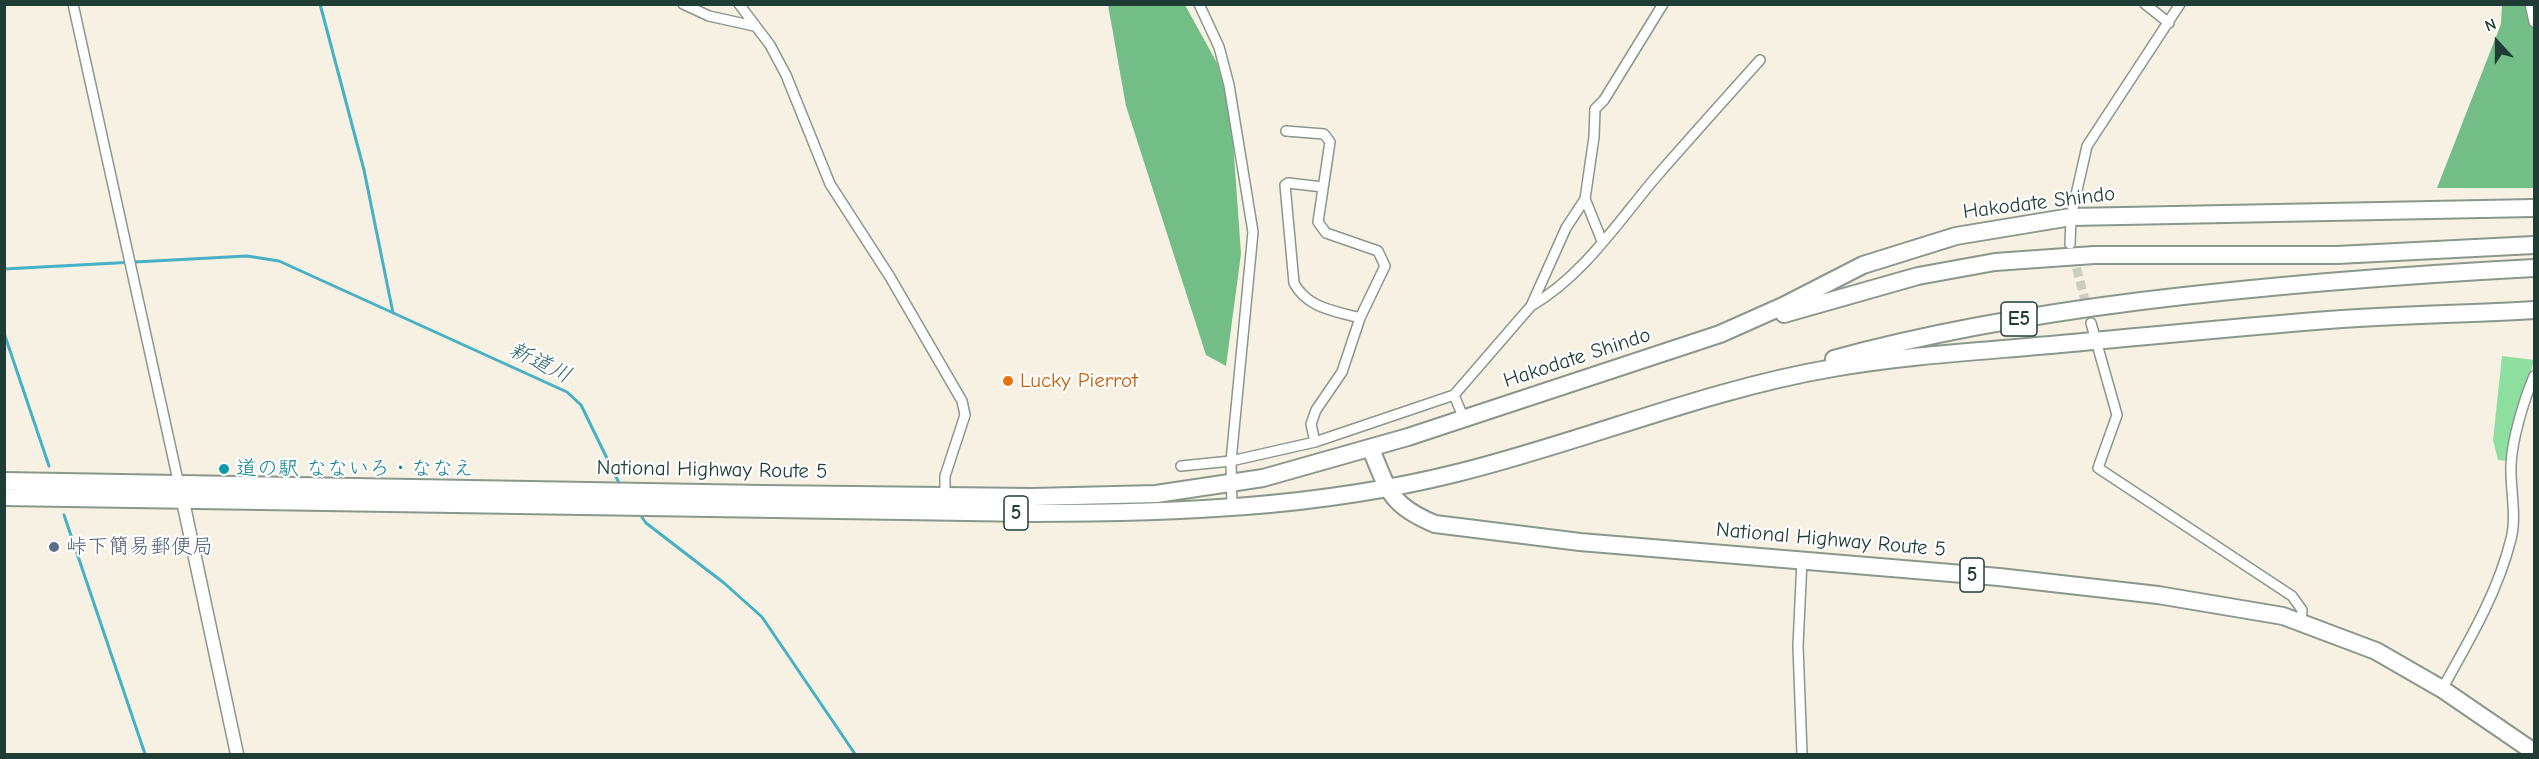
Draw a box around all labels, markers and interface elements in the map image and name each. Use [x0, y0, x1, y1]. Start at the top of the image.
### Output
north arrow [2467, 12, 2527, 72]
text: N [2482, 15, 2499, 35]
street label: Hakodate Shindo [1961, 181, 2117, 225]
road number: E5 [2001, 302, 2037, 336]
street label: Hakodate Shindo [1500, 322, 1654, 394]
water label: 新道川 [505, 337, 575, 389]
place label: Lucky Pierrot [1020, 368, 1138, 394]
marker: Lucky Pierrot [1001, 374, 1015, 388]
street label: National Highway Route 5 [596, 455, 828, 485]
place label: 道の駅 なないろ・ななえ [236, 456, 474, 482]
marker: 道の駅 なないろ・ななえ [217, 462, 231, 476]
road number: 5 [1004, 496, 1028, 530]
street label: National Highway Route 5 [1715, 517, 1947, 563]
place label: 峠下簡易郵便局 [66, 534, 213, 560]
marker: 峠下簡易郵便局 [47, 540, 61, 554]
road number: 5 [1960, 558, 1984, 592]

